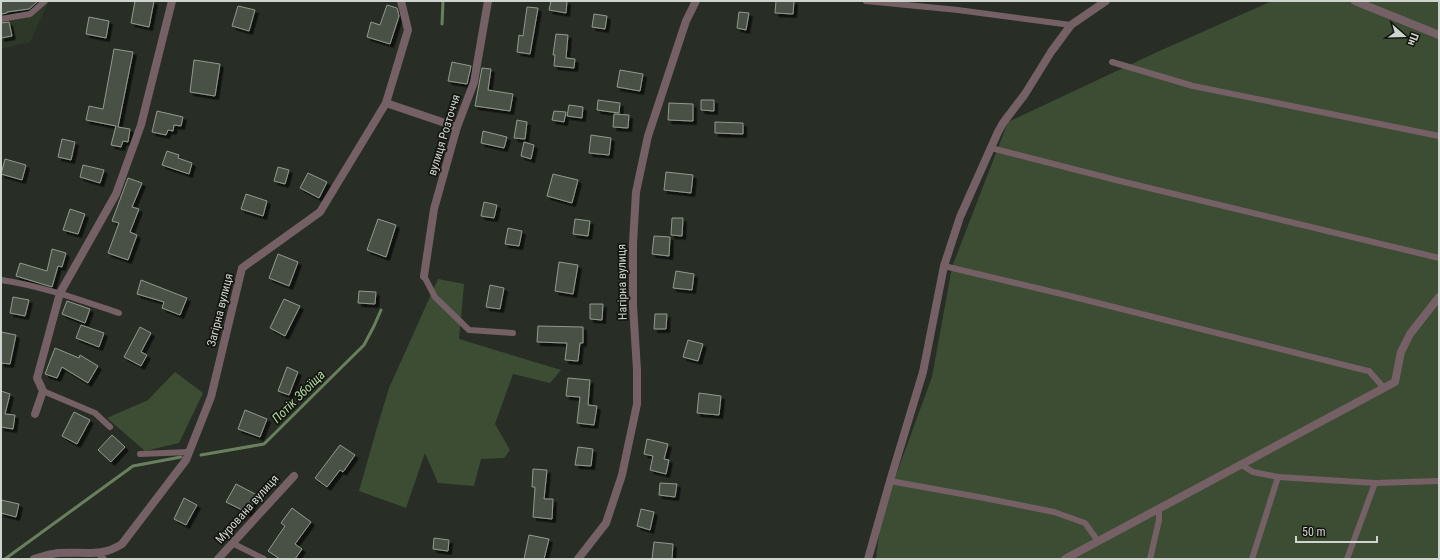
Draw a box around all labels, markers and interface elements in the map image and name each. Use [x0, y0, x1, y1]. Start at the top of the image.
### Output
north arrow [1384, 16, 1424, 56]
text: Пн [1405, 31, 1421, 47]
street label: вулиця Розточчя [425, 93, 463, 177]
street label: Нагірна вулиця [614, 244, 630, 320]
street label: Загірна вулиця [204, 272, 236, 348]
water label: Потік Збоїща [269, 367, 328, 426]
street label: Мурована вулиця [213, 472, 281, 546]
scale bar [1296, 518, 1377, 544]
text: 50 m [1302, 525, 1326, 539]

